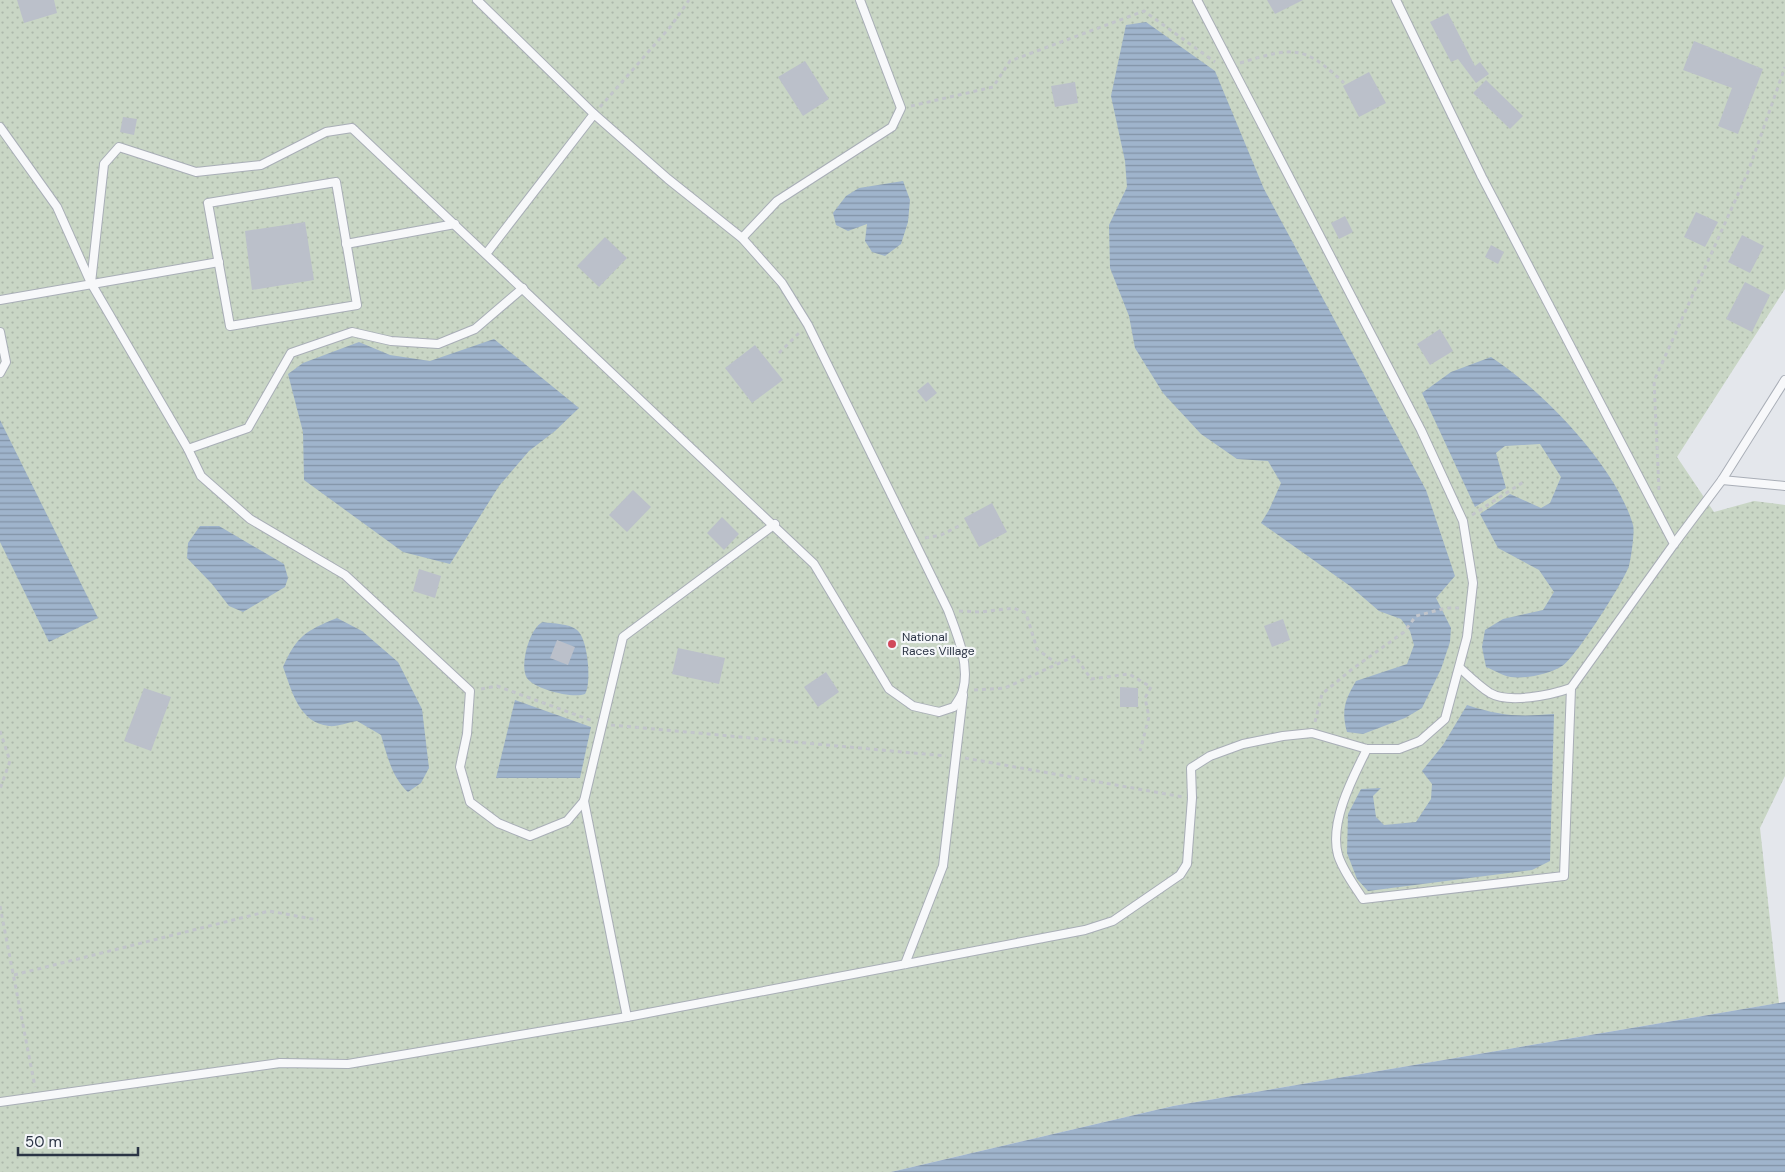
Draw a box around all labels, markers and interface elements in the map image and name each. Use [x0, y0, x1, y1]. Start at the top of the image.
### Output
place label: National Races Village [902, 629, 975, 659]
marker: National Races Village [886, 638, 898, 650]
scale bar [18, 1124, 138, 1156]
text: 50 m [25, 1132, 62, 1152]

